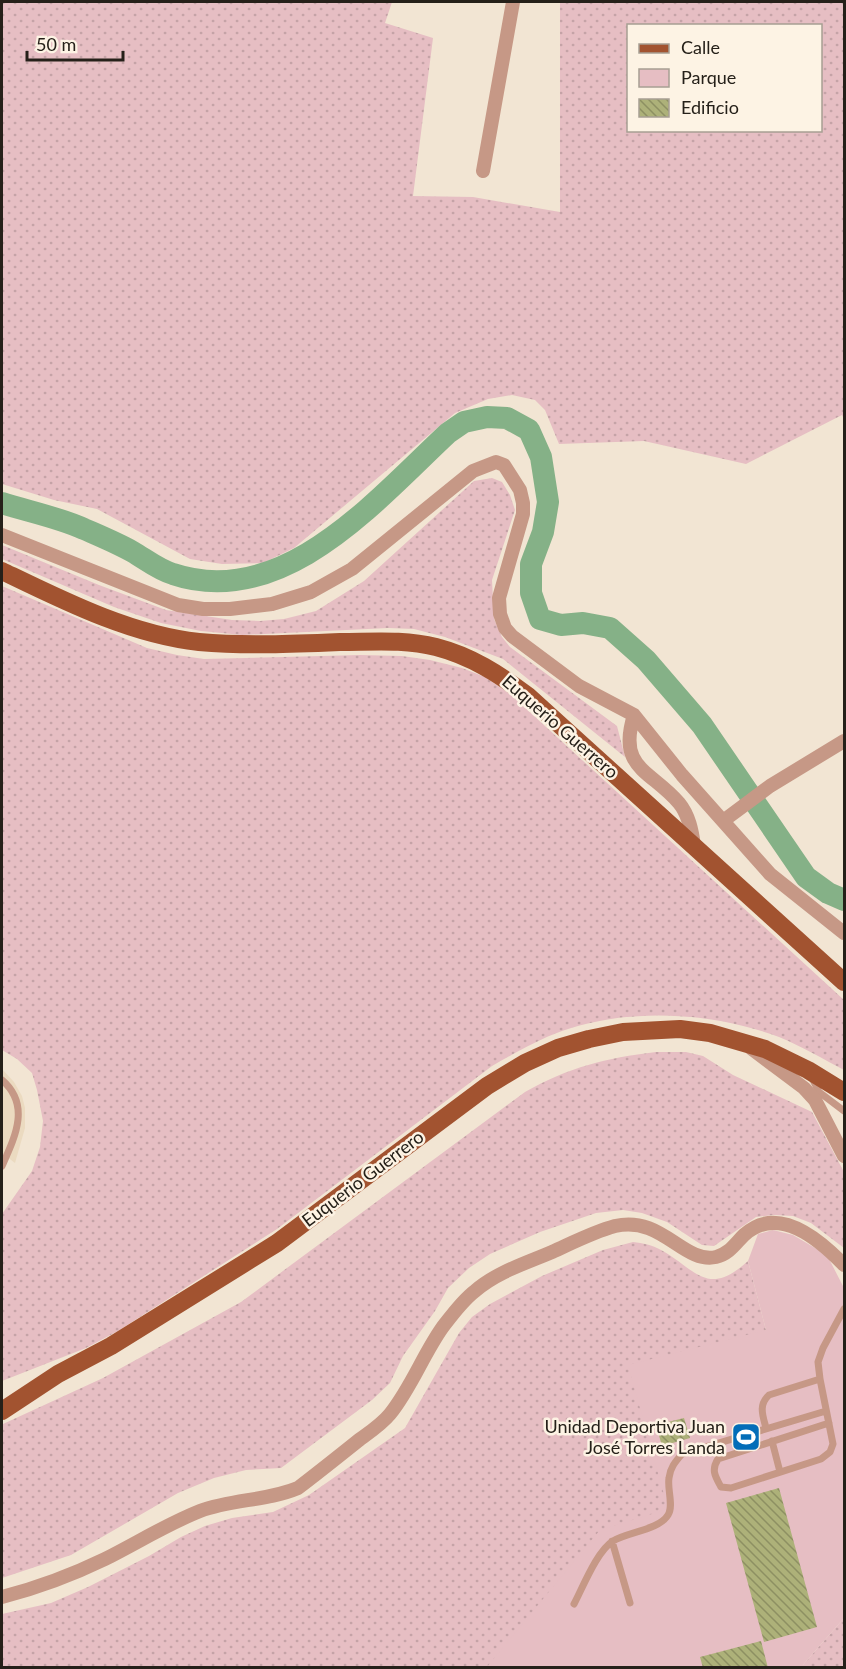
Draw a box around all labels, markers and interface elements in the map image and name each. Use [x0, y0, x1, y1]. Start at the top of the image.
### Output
scale bar [27, 24, 123, 62]
legend [627, 24, 822, 132]
text: 50 m [36, 33, 76, 55]
text: Calle [681, 36, 720, 58]
text: Parque [681, 66, 736, 88]
text: Edificio [681, 96, 739, 118]
street label: Euquerio Guerrero [498, 670, 623, 783]
street label: Euquerio Guerrero [297, 1125, 428, 1231]
place label: Unidad Deportiva Juan José Torres Landa [544, 1415, 725, 1458]
sports icon: Unidad Deportiva Juan José Torres Landa [730, 1421, 762, 1453]

